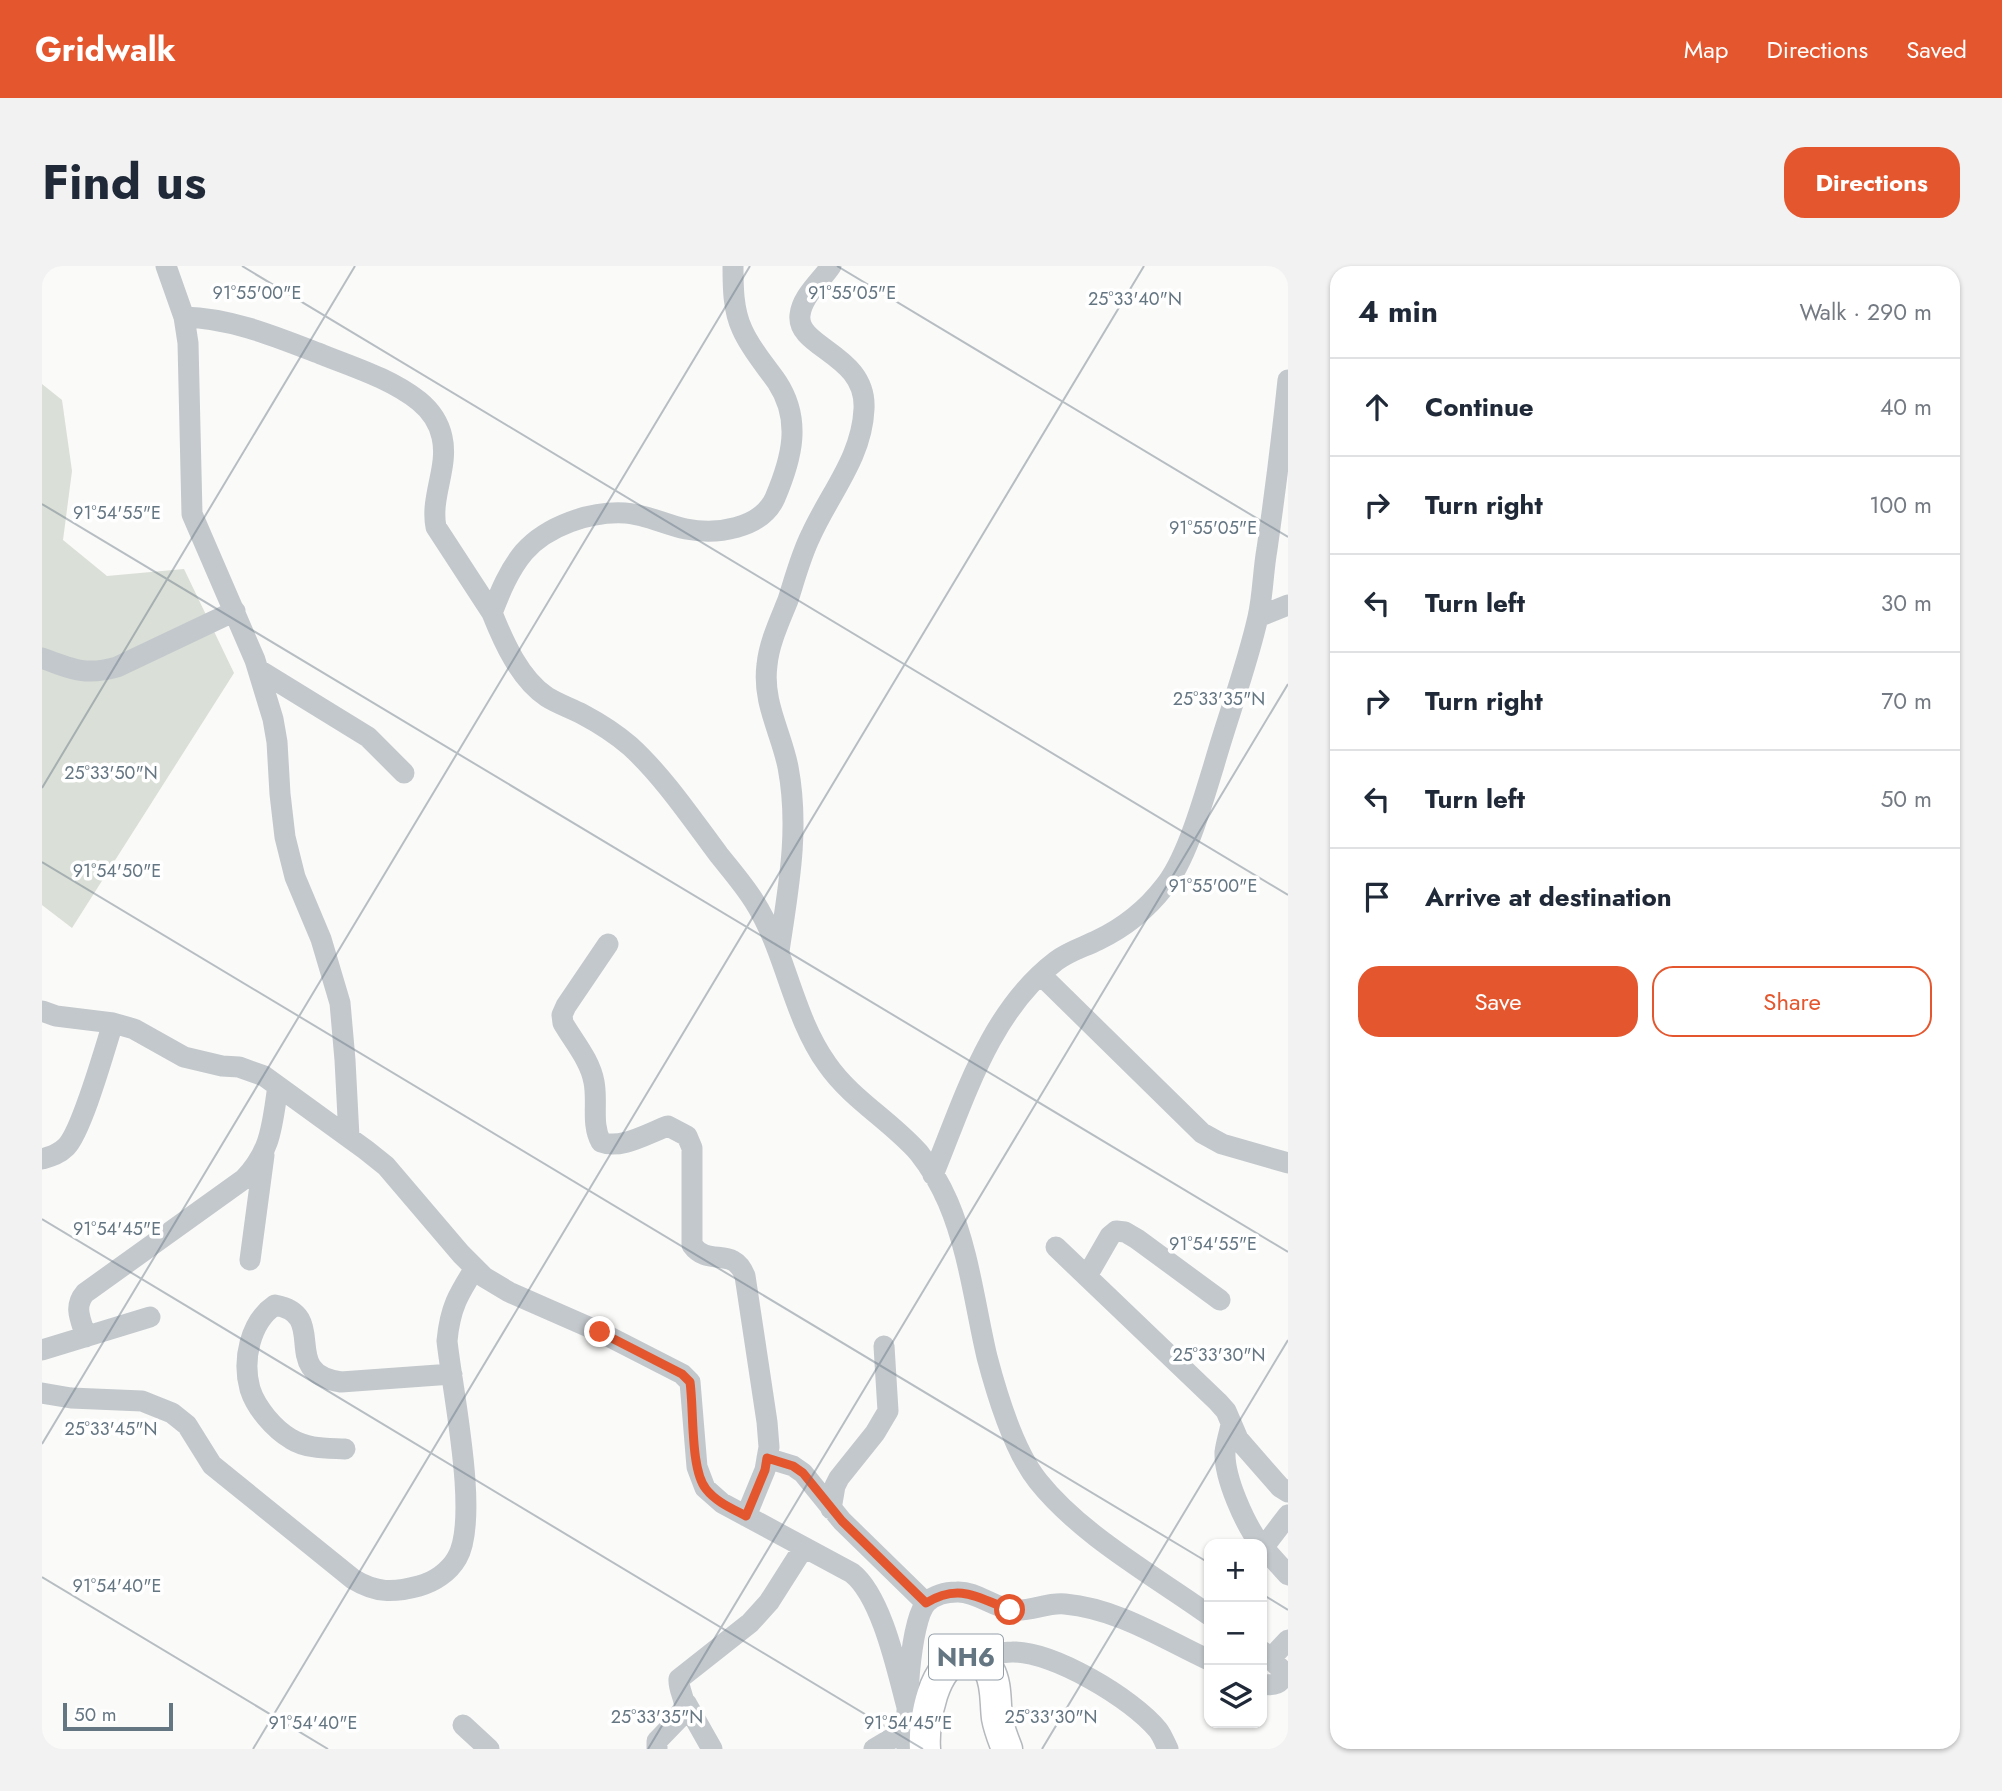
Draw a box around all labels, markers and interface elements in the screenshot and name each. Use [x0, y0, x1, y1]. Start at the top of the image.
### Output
text: Gridwalk [35, 26, 176, 73]
text: Map [1684, 32, 1729, 67]
text: Directions [1767, 32, 1868, 67]
text: Saved [1906, 32, 1967, 67]
text: Find us [42, 147, 206, 217]
button: Directions [1784, 147, 1960, 218]
text: 91°55'00"E [213, 280, 301, 306]
text: 91°55'05"E [808, 280, 896, 306]
text: 25°33'40"N [1088, 286, 1182, 312]
text: 4 min [1358, 290, 1438, 333]
text: Walk · 290 m [1799, 295, 1932, 329]
icon: ahead [1358, 388, 1396, 426]
text: Continue [1425, 388, 1534, 426]
text: 40 m [1880, 390, 1932, 424]
icon: right [1358, 486, 1396, 524]
text: Turn right [1425, 486, 1543, 524]
text: 100 m [1869, 488, 1932, 522]
text: 91°54'55"E [73, 500, 161, 526]
text: 91°55'05"E [1169, 515, 1257, 541]
icon: left [1358, 584, 1396, 622]
text: Turn left [1425, 584, 1525, 622]
text: 30 m [1881, 586, 1932, 620]
icon: right [1358, 682, 1396, 720]
text: Turn right [1425, 682, 1543, 720]
text: 70 m [1881, 684, 1932, 718]
text: 25°33'35"N [1173, 686, 1265, 712]
text: 25°33'50"N [64, 760, 158, 786]
icon: left [1358, 780, 1396, 818]
text: Turn left [1425, 780, 1525, 818]
text: 50 m [1880, 782, 1932, 816]
text: 91°54'50"E [73, 858, 161, 884]
text: 91°55'00"E [1169, 873, 1257, 899]
icon: arrive [1358, 878, 1396, 916]
text: Arrive at destination [1425, 878, 1672, 916]
button: Save [1358, 966, 1638, 1037]
button: Share [1652, 966, 1932, 1037]
text: 91°54'45"E [73, 1216, 161, 1242]
text: 91°54'55"E [1169, 1231, 1257, 1257]
route end [584, 1316, 615, 1347]
text: 25°33'30"N [1172, 1342, 1266, 1368]
text: 25°33'45"N [64, 1416, 158, 1442]
map controls [1204, 1539, 1267, 1728]
button: + [1204, 1539, 1267, 1602]
text: 91°54'40"E [73, 1573, 161, 1599]
route start [994, 1594, 1025, 1625]
button: − [1204, 1602, 1267, 1665]
road number: NH6 [929, 1634, 1003, 1680]
button: layers [1204, 1665, 1267, 1728]
scale bar [63, 1700, 173, 1732]
text: 50 m [74, 1701, 117, 1728]
text: 25°33'35"N [611, 1704, 703, 1730]
text: 25°33'30"N [1004, 1704, 1098, 1730]
text: 91°54'40"E [269, 1710, 357, 1736]
text: 91°54'45"E [864, 1710, 952, 1736]

